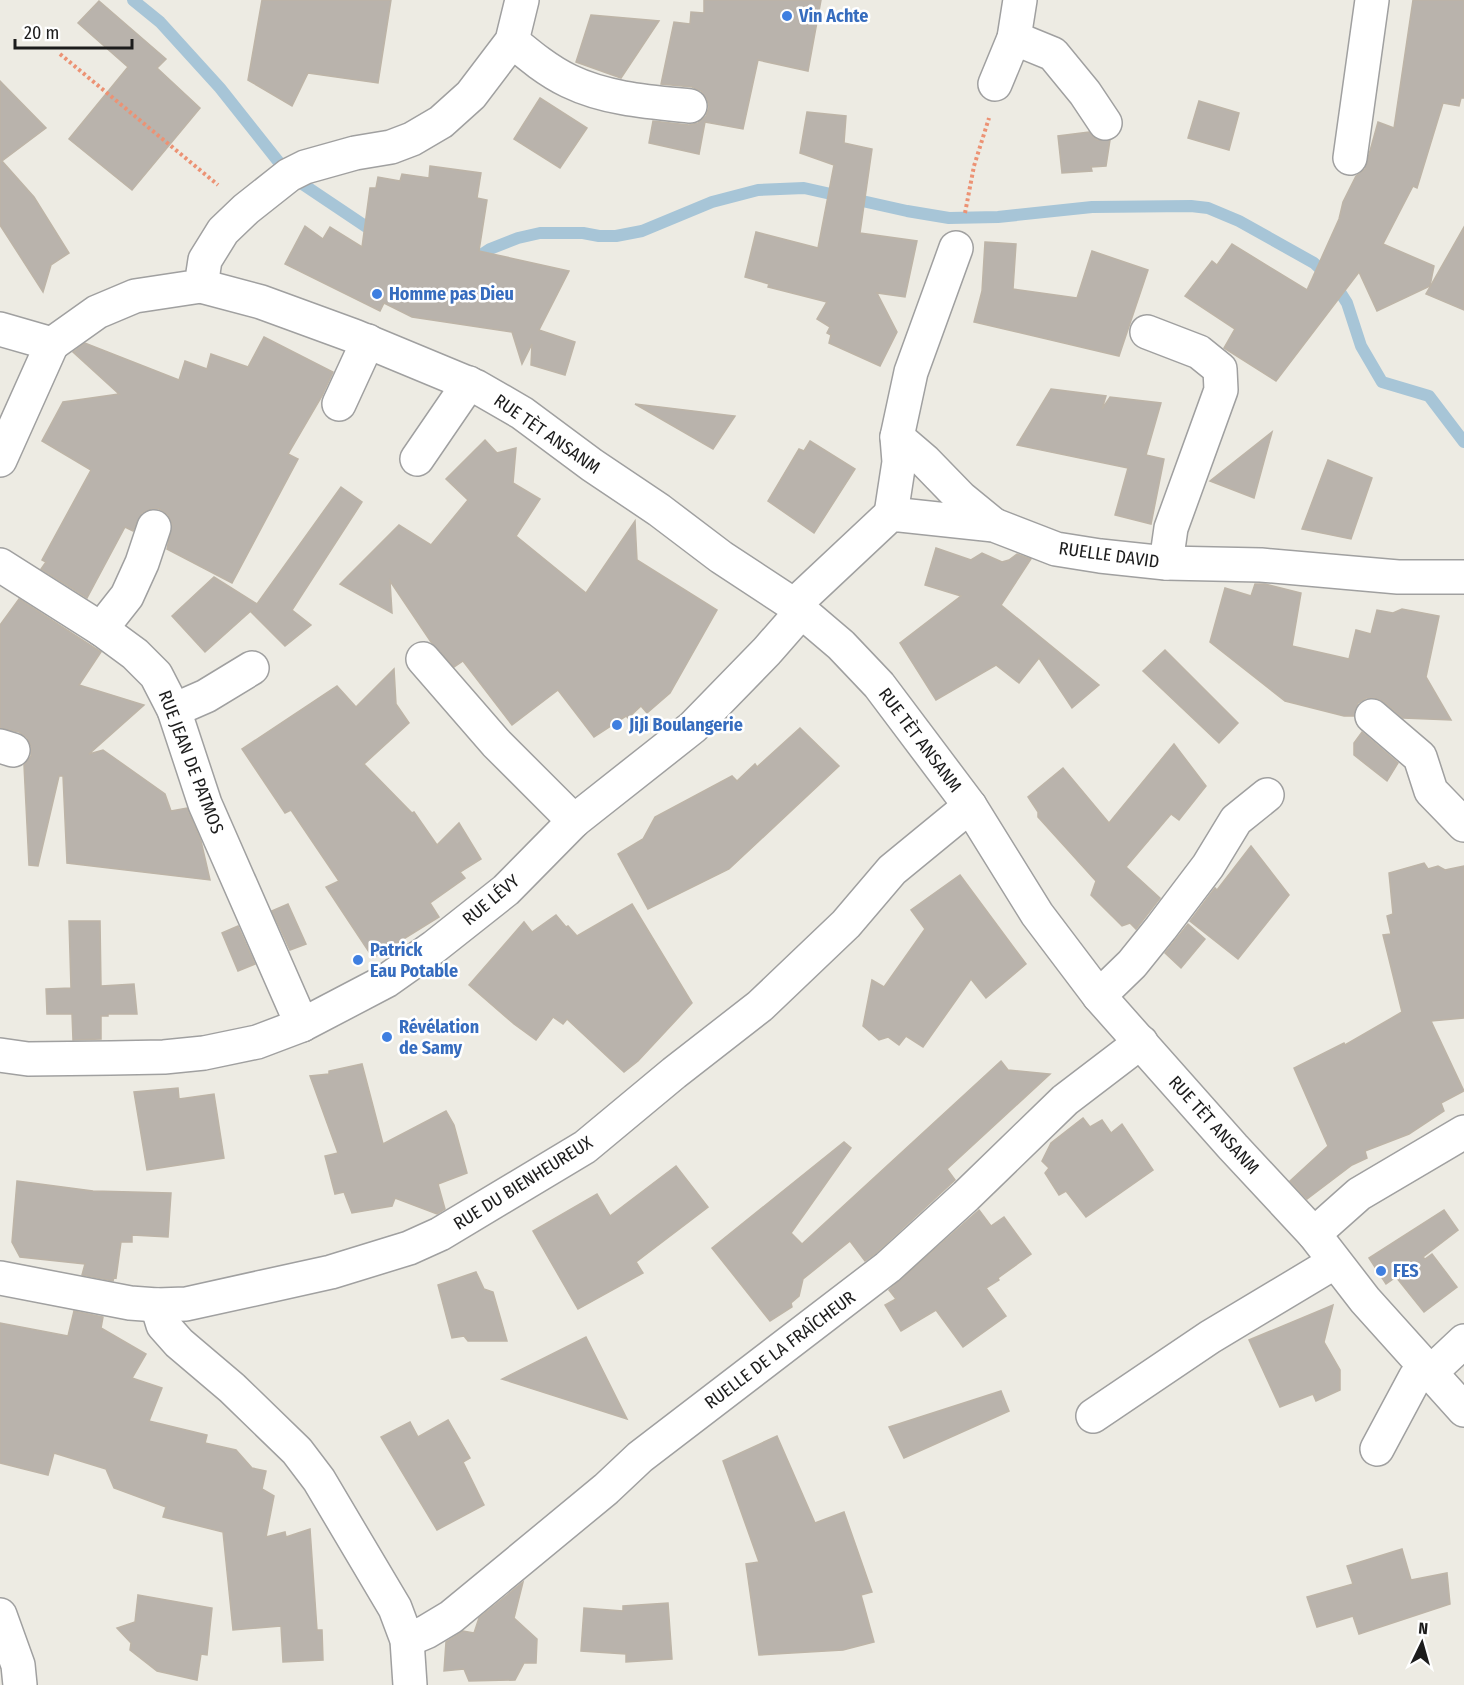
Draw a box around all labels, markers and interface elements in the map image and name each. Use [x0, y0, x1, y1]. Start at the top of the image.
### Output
place label: Vin Achte [798, 5, 868, 27]
marker: Vin Achte [780, 9, 794, 23]
scale bar [15, 12, 132, 50]
text: 20 m [24, 22, 59, 44]
place label: Homme pas Dieu [389, 283, 514, 305]
marker: Homme pas Dieu [370, 287, 384, 301]
street label: RUE TÈT ANSANM [490, 388, 605, 479]
street label: RUELLE DAVID [1057, 537, 1161, 573]
street label: RUE TÈT ANSANM [874, 683, 967, 796]
street label: RUE JEAN DE PATMOS [154, 687, 228, 837]
place label: JiJi Boulangerie [628, 714, 743, 736]
marker: JiJi Boulangerie [610, 718, 624, 732]
street label: RUE LÉVY [457, 869, 524, 930]
place label: Patrick Eau Potable [370, 939, 458, 982]
marker: Patrick Eau Potable [351, 953, 365, 967]
place label: Révélation de Samy [399, 1016, 479, 1059]
marker: Révélation de Samy [380, 1030, 394, 1044]
street label: RUE TÈT ANSANM [1164, 1071, 1265, 1179]
street label: RUE DU BIENHEUREUX [449, 1131, 597, 1235]
place label: FES [1393, 1260, 1419, 1282]
marker: FES [1374, 1264, 1388, 1278]
street label: RUELLE DE LA FRAÎCHEUR [700, 1286, 860, 1414]
north arrow [1392, 1613, 1452, 1673]
text: N [1418, 1619, 1429, 1638]

